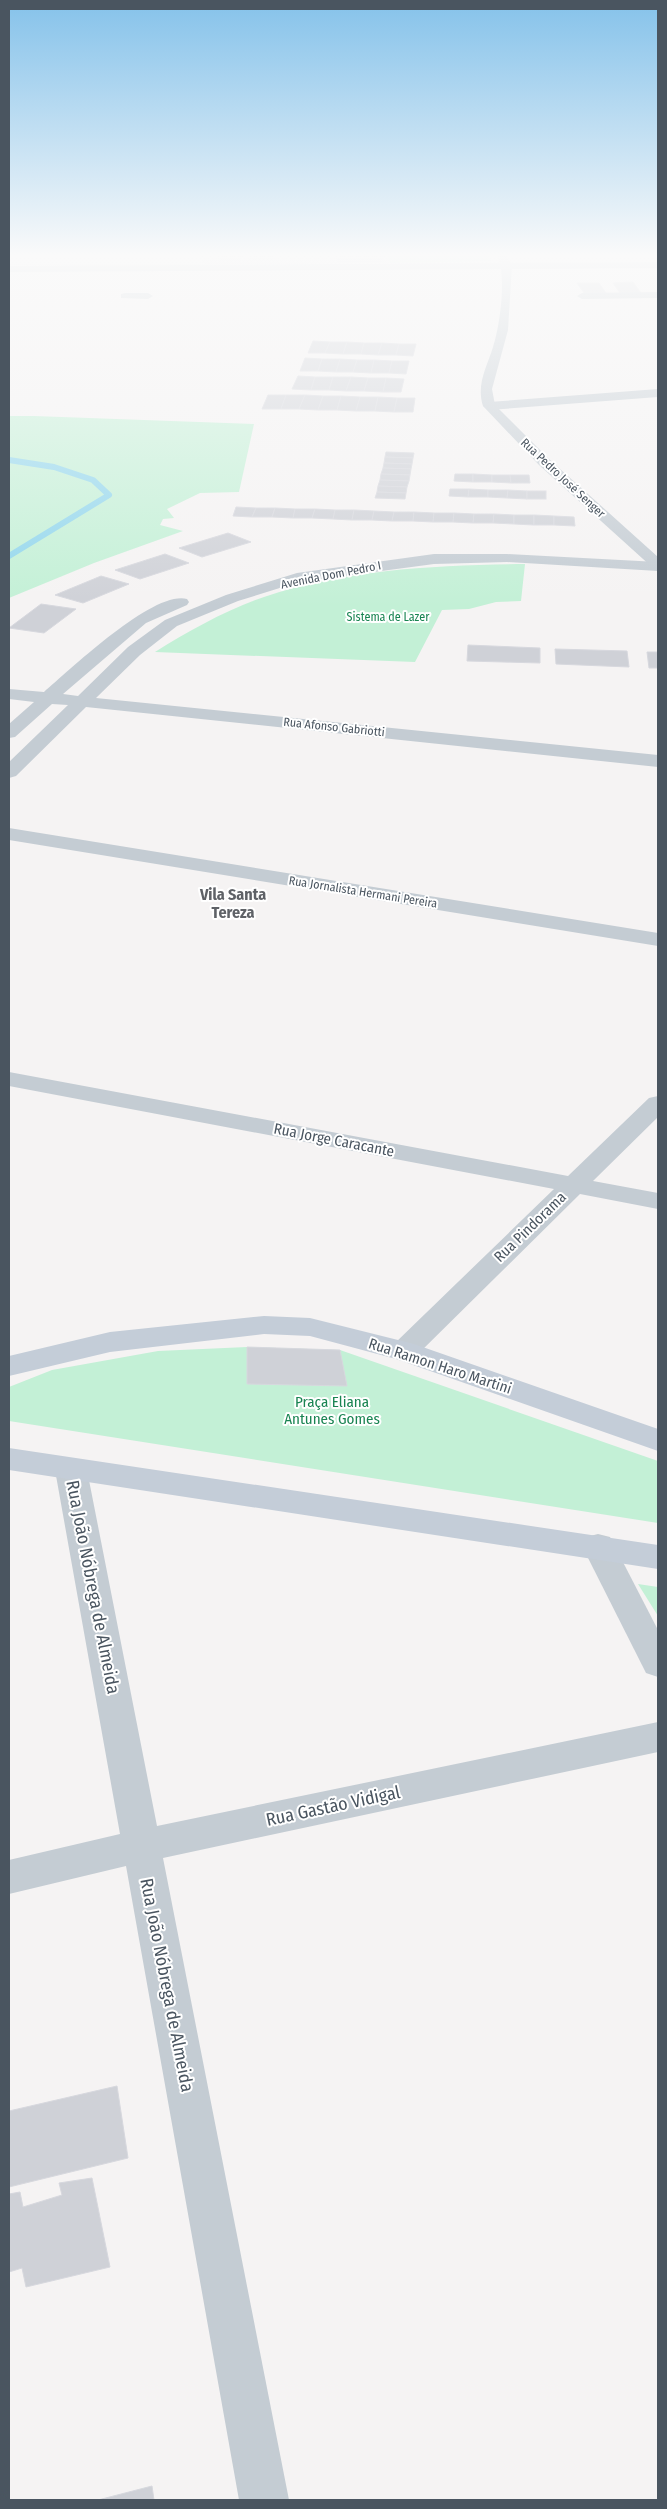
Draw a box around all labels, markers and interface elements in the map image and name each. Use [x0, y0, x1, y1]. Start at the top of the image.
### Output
street label: Rua Pedro José Senger [518, 435, 609, 521]
street label: Avenida Dom Pedro I [280, 558, 382, 592]
park label: Sistema de Lazer [347, 610, 430, 624]
street label: Rua Afonso Gabriotti [283, 715, 385, 739]
street label: Rua Jornalista Hermani Pereira [288, 873, 438, 911]
district label: Vila Santa Tereza [199, 885, 266, 922]
street label: Rua Jorge Caracante [272, 1120, 396, 1160]
street label: Rua Pindorama [490, 1188, 570, 1266]
street label: Rua Ramon Haro Martini [366, 1334, 514, 1398]
park label: Praça Eliana Antunes Gomes [284, 1393, 380, 1428]
street label: Rua João Nóbrega de Almeida [61, 1478, 125, 1696]
street label: Rua Gastão Vidigal [264, 1781, 402, 1831]
street label: Rua João Nóbrega de Almeida [135, 1876, 199, 2094]

